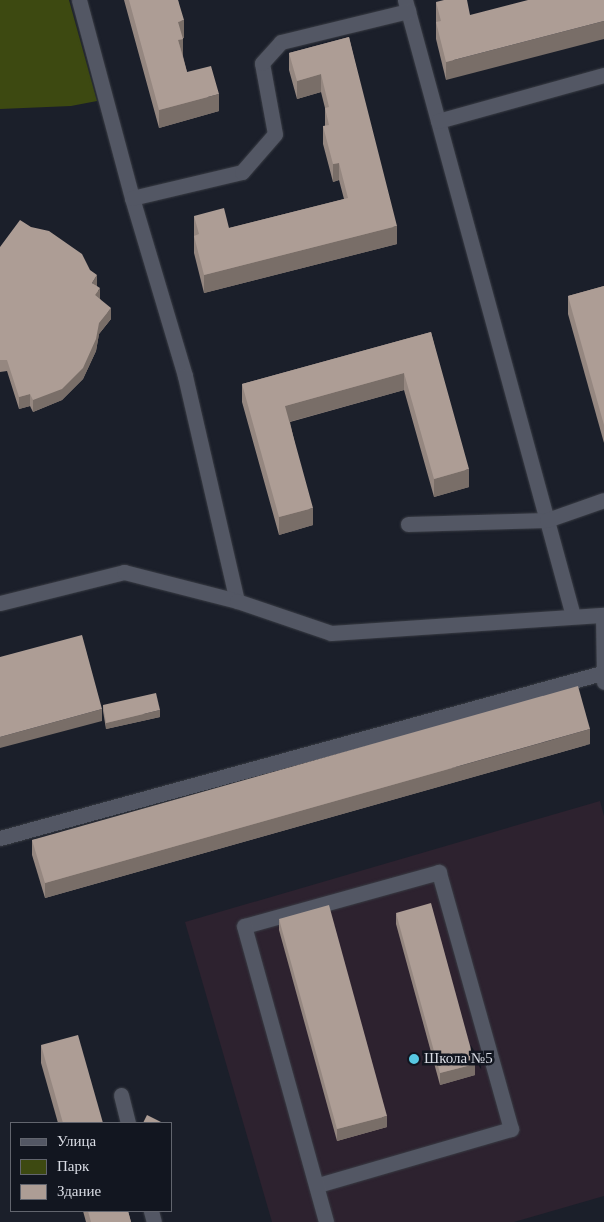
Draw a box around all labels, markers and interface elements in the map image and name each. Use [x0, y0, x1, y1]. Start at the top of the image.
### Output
place label: Школа №5 [424, 1050, 493, 1068]
marker: Школа №5 [408, 1053, 420, 1065]
legend [10, 1122, 172, 1212]
text: Улица [57, 1133, 96, 1149]
text: Парк [57, 1158, 89, 1174]
text: Здание [57, 1183, 101, 1199]

